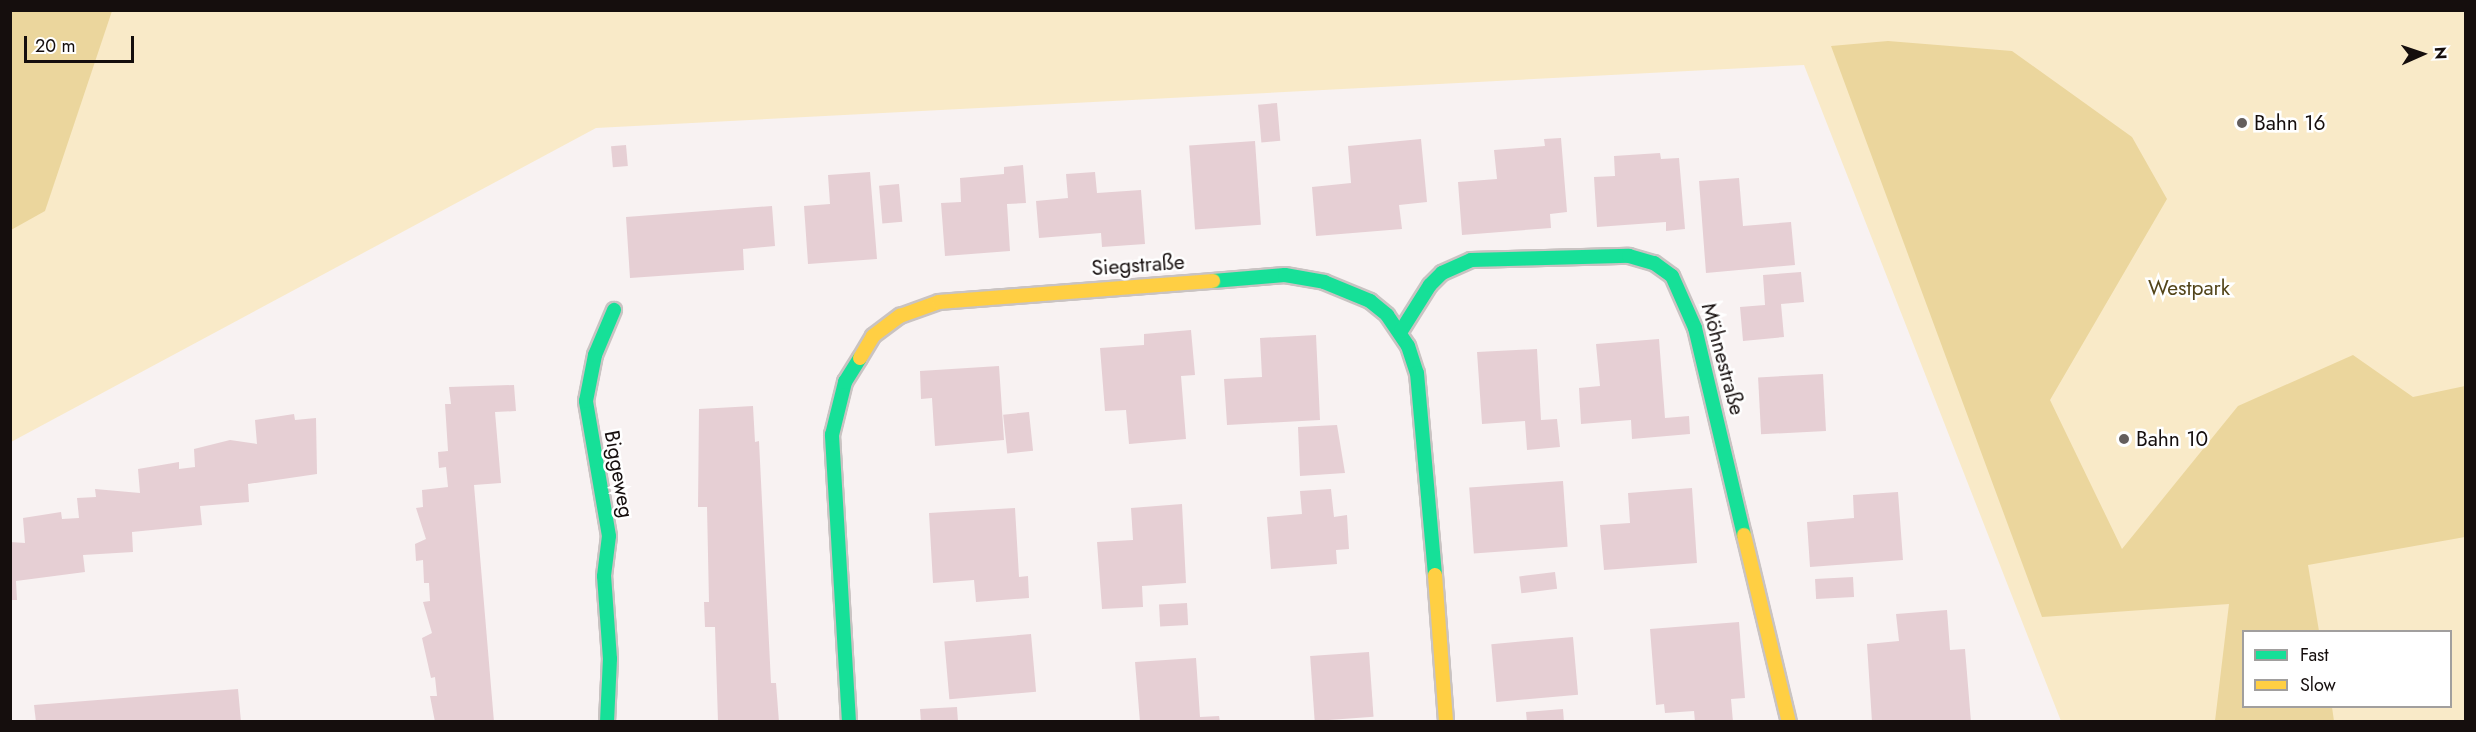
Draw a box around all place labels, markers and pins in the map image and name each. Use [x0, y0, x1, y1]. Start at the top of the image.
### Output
place label: Bahn 16 [2254, 110, 2326, 136]
marker: Bahn 16 [2235, 116, 2249, 130]
place label: Bahn 10 [2136, 426, 2208, 452]
marker: Bahn 10 [2117, 432, 2131, 446]

